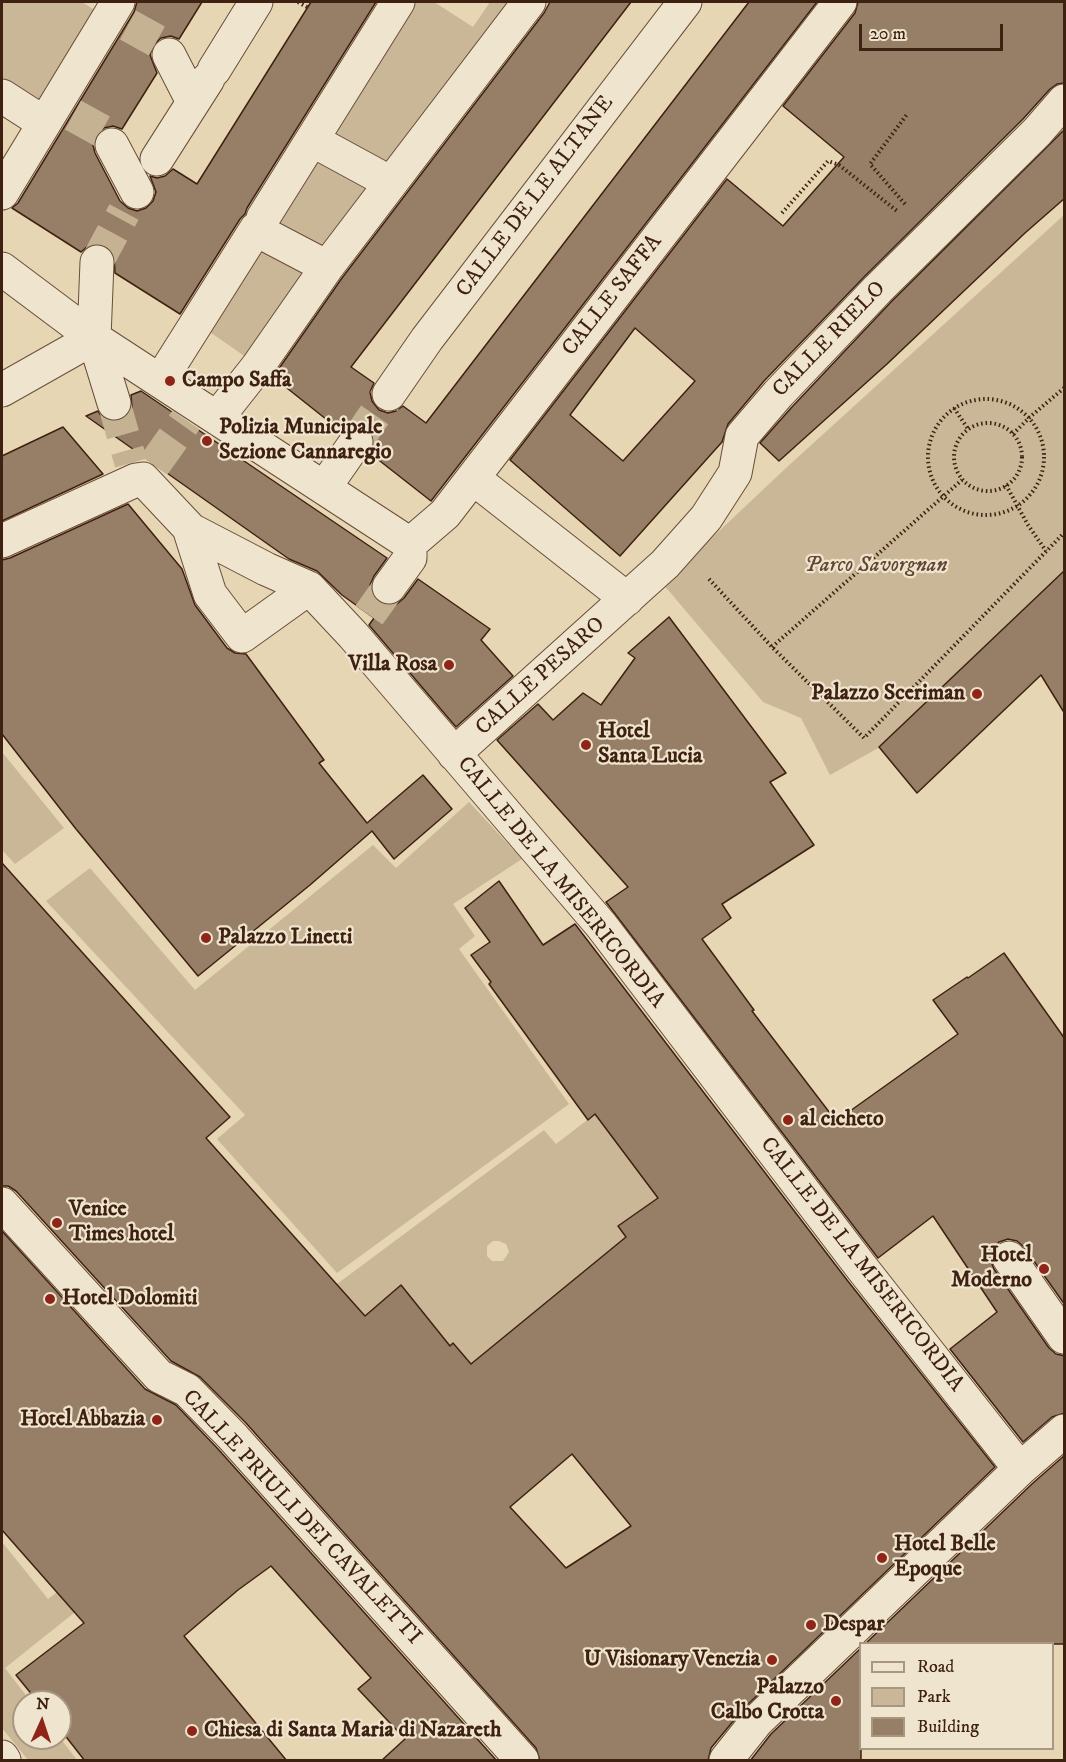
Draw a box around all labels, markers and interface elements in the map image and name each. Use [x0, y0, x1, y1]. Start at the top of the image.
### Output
scale bar [862, 12, 1006, 50]
text: 20 m [870, 23, 906, 45]
street label: CALLE DE LE ALTANE [452, 91, 620, 303]
street label: CALLE SAFFA [557, 230, 669, 362]
street label: CALLE RIELO [768, 276, 892, 404]
place label: Campo Saffa [182, 368, 291, 394]
marker: Campo Saffa [163, 374, 177, 388]
place label: Polizia Municipale Sezione Cannaregio [219, 415, 391, 466]
marker: Polizia Municipale Sezione Cannaregio [200, 434, 214, 448]
park label: Parco Savorgnan [805, 553, 947, 579]
street label: CALLE PESARO [471, 612, 611, 742]
place label: Villa Rosa [348, 652, 437, 678]
marker: Villa Rosa [442, 658, 456, 672]
place label: Palazzo Sceriman [811, 681, 965, 707]
marker: Palazzo Sceriman [970, 687, 984, 701]
place label: Hotel Santa Lucia [598, 719, 702, 770]
marker: Hotel Santa Lucia [579, 738, 593, 752]
street label: CALLE DE LA MISERICORDIA [450, 752, 670, 1014]
place label: Palazzo Linetti [218, 925, 352, 951]
marker: Palazzo Linetti [199, 931, 213, 945]
place label: al cicheto [800, 1107, 884, 1133]
marker: al cicheto [781, 1113, 795, 1127]
street label: CALLE DE LA MISERICORDIA [753, 1133, 969, 1397]
place label: Venice Times hotel [69, 1197, 174, 1248]
marker: Venice Times hotel [50, 1216, 64, 1230]
place label: Hotel Moderno [951, 1243, 1032, 1294]
marker: Hotel Moderno [1037, 1262, 1051, 1276]
place label: Hotel Dolomiti [62, 1286, 197, 1312]
marker: Hotel Dolomiti [43, 1292, 57, 1306]
street label: CALLE PRIULI DEI CAVALETTI [176, 1385, 426, 1651]
place label: Hotel Abbazia [20, 1407, 145, 1433]
marker: Hotel Abbazia [150, 1413, 164, 1427]
place label: Hotel Belle Epoque [894, 1532, 996, 1584]
marker: Hotel Belle Epoque [875, 1551, 889, 1565]
place label: Despar [823, 1612, 884, 1638]
marker: Despar [804, 1618, 818, 1632]
legend [859, 1642, 1054, 1750]
place label: U Visionary Venezia [584, 1647, 760, 1673]
marker: U Visionary Venezia [765, 1653, 779, 1667]
text: Road [917, 1656, 954, 1678]
place label: Palazzo Calbo Crotta [711, 1675, 824, 1726]
text: Park [917, 1686, 951, 1708]
north arrow [12, 1690, 72, 1750]
text: N [36, 1694, 50, 1714]
marker: Palazzo Calbo Crotta [829, 1694, 843, 1708]
text: Building [917, 1716, 979, 1738]
place label: Chiesa di Santa Maria di Nazareth [204, 1718, 501, 1744]
marker: Chiesa di Santa Maria di Nazareth [185, 1724, 199, 1738]

